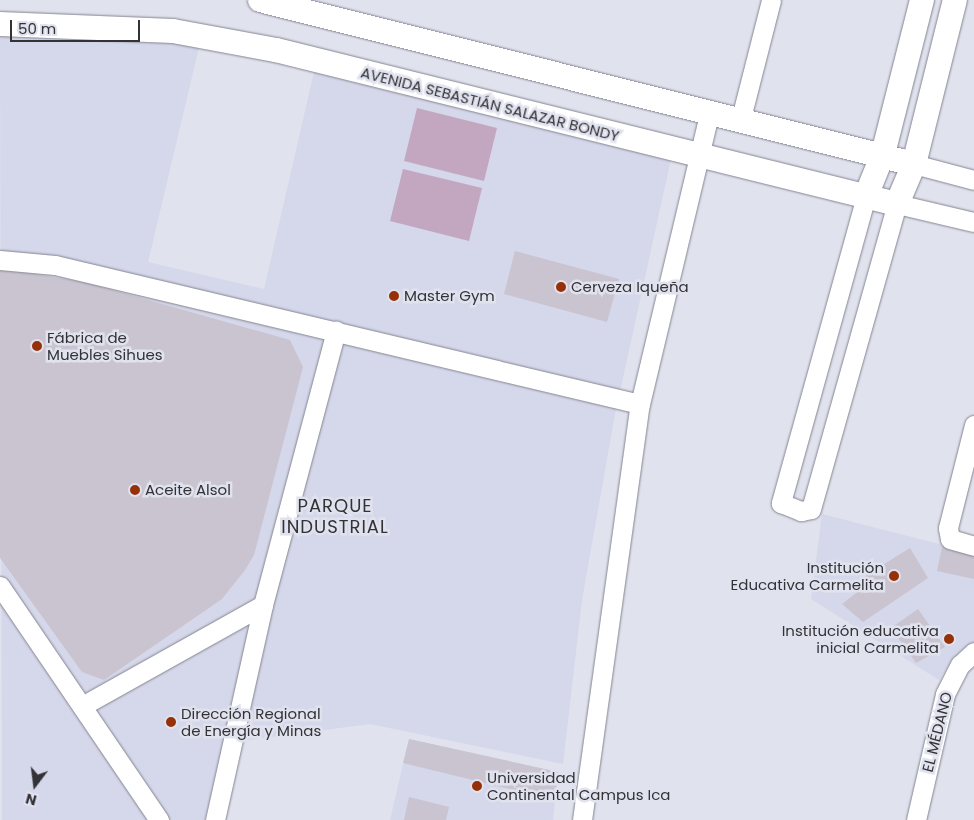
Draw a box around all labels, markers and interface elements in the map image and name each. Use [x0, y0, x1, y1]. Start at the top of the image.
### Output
scale bar [12, 10, 142, 42]
text: 50 m [18, 18, 56, 39]
street label: AVENIDA SEBASTIÁN SALAZAR BONDY [359, 63, 621, 145]
place label: Cerveza Iqueña [571, 278, 689, 296]
marker: Cerveza Iqueña [555, 281, 567, 293]
place label: Master Gym [404, 287, 495, 305]
marker: Master Gym [388, 290, 400, 302]
place label: Fábrica de Muebles Sihues [47, 328, 163, 363]
marker: Fábrica de Muebles Sihues [31, 340, 43, 352]
place label: Aceite Alsol [145, 481, 231, 499]
marker: Aceite Alsol [129, 484, 141, 496]
district label: PARQUE INDUSTRIAL [280, 496, 390, 538]
place label: Institución Educativa Carmelita [731, 558, 884, 593]
marker: Institución Educativa Carmelita [888, 570, 900, 582]
place label: Institución educativa inicial Carmelita [782, 621, 939, 656]
marker: Institución educativa inicial Carmelita [943, 633, 955, 645]
street label: EL MÉDANO [918, 690, 956, 774]
place label: Dirección Regional de Energía y Minas [181, 704, 321, 739]
marker: Dirección Regional de Energía y Minas [165, 716, 177, 728]
north arrow [10, 760, 60, 810]
place label: Universidad Continental Campus Ica [487, 768, 670, 803]
marker: Universidad Continental Campus Ica [471, 780, 483, 792]
text: N [23, 788, 39, 811]

